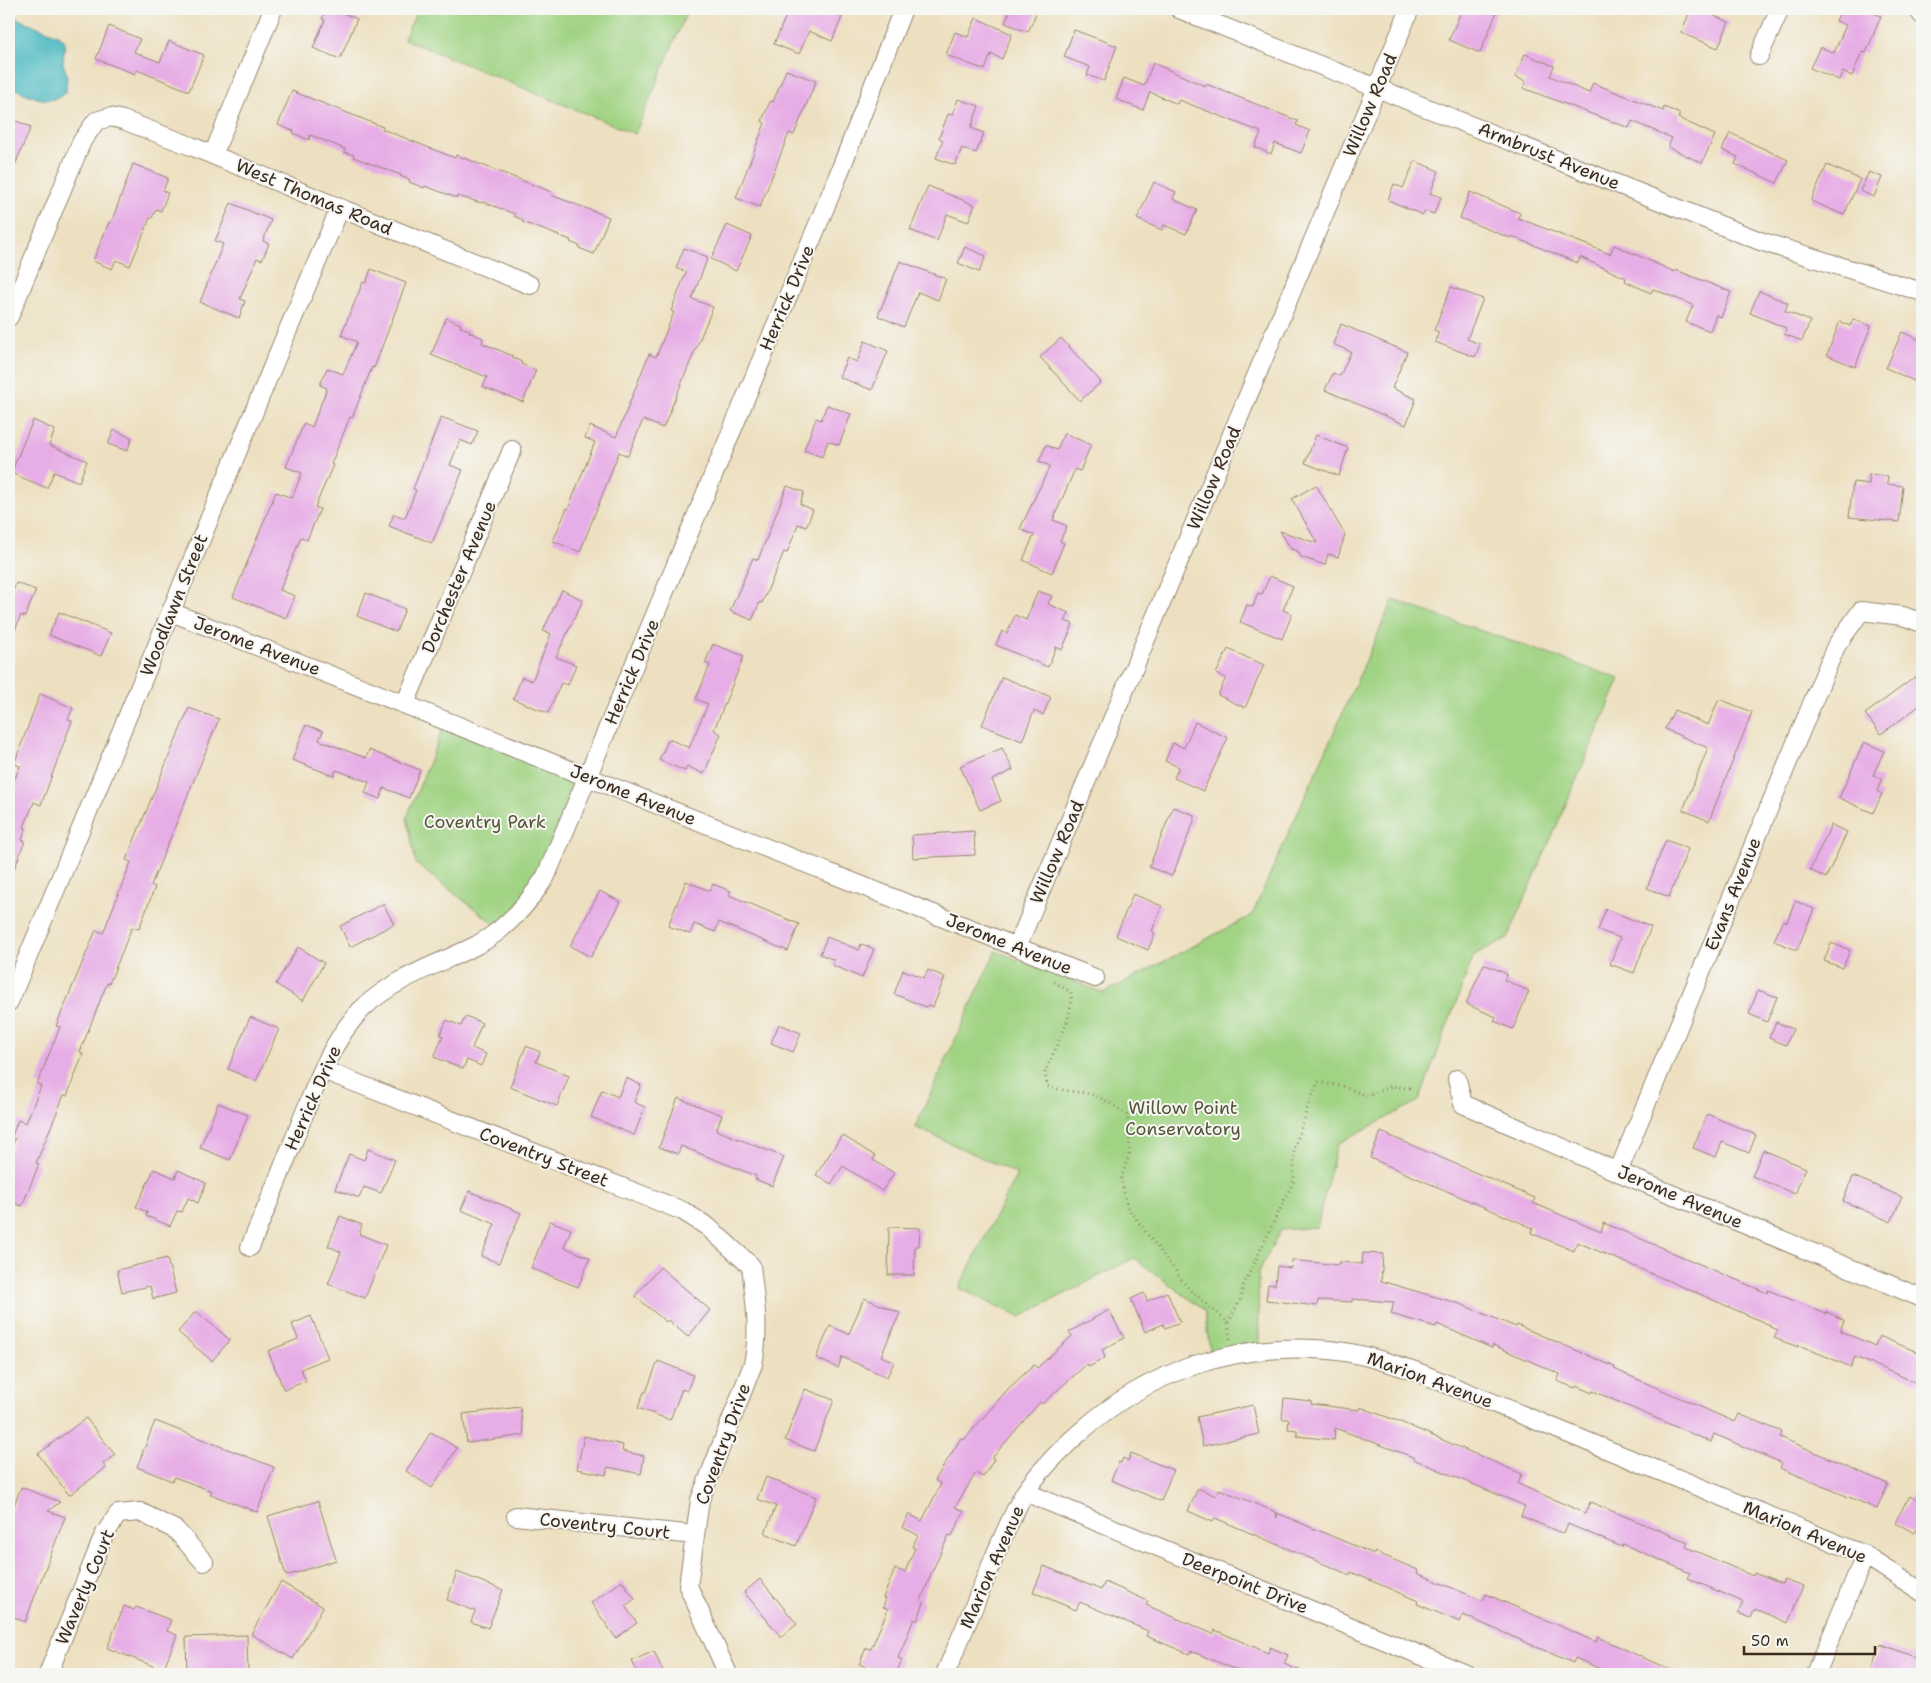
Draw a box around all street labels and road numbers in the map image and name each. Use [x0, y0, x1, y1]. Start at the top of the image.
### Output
street label: Willow Road [1337, 50, 1403, 160]
street label: Armbrust Avenue [1475, 117, 1623, 195]
street label: West Thomas Road [232, 153, 396, 241]
street label: Herrick Drive [754, 241, 820, 355]
street label: Willow Road [1181, 423, 1247, 533]
street label: Dorchester Avenue [416, 497, 502, 657]
street label: Woodlawn Street [135, 530, 214, 680]
street label: Jerome Avenue [190, 611, 324, 681]
street label: Herrick Drive [599, 615, 665, 729]
street label: Jerome Avenue [566, 759, 700, 831]
street label: Willow Road [1024, 797, 1090, 907]
street label: Evans Avenue [1699, 834, 1767, 954]
street label: Jerome Avenue [942, 908, 1076, 980]
street label: Herrick Drive [279, 1042, 347, 1154]
street label: Coventry Street [476, 1121, 612, 1193]
street label: Jerome Avenue [1614, 1160, 1746, 1234]
street label: Marion Avenue [1364, 1346, 1496, 1414]
street label: Coventry Drive [690, 1380, 756, 1508]
street label: Marion Avenue [1739, 1495, 1871, 1569]
street label: Marion Avenue [954, 1502, 1030, 1632]
street label: Coventry Court [538, 1507, 672, 1545]
street label: Waverly Court [50, 1525, 120, 1649]
street label: Deerpoint Drive [1178, 1547, 1312, 1619]

